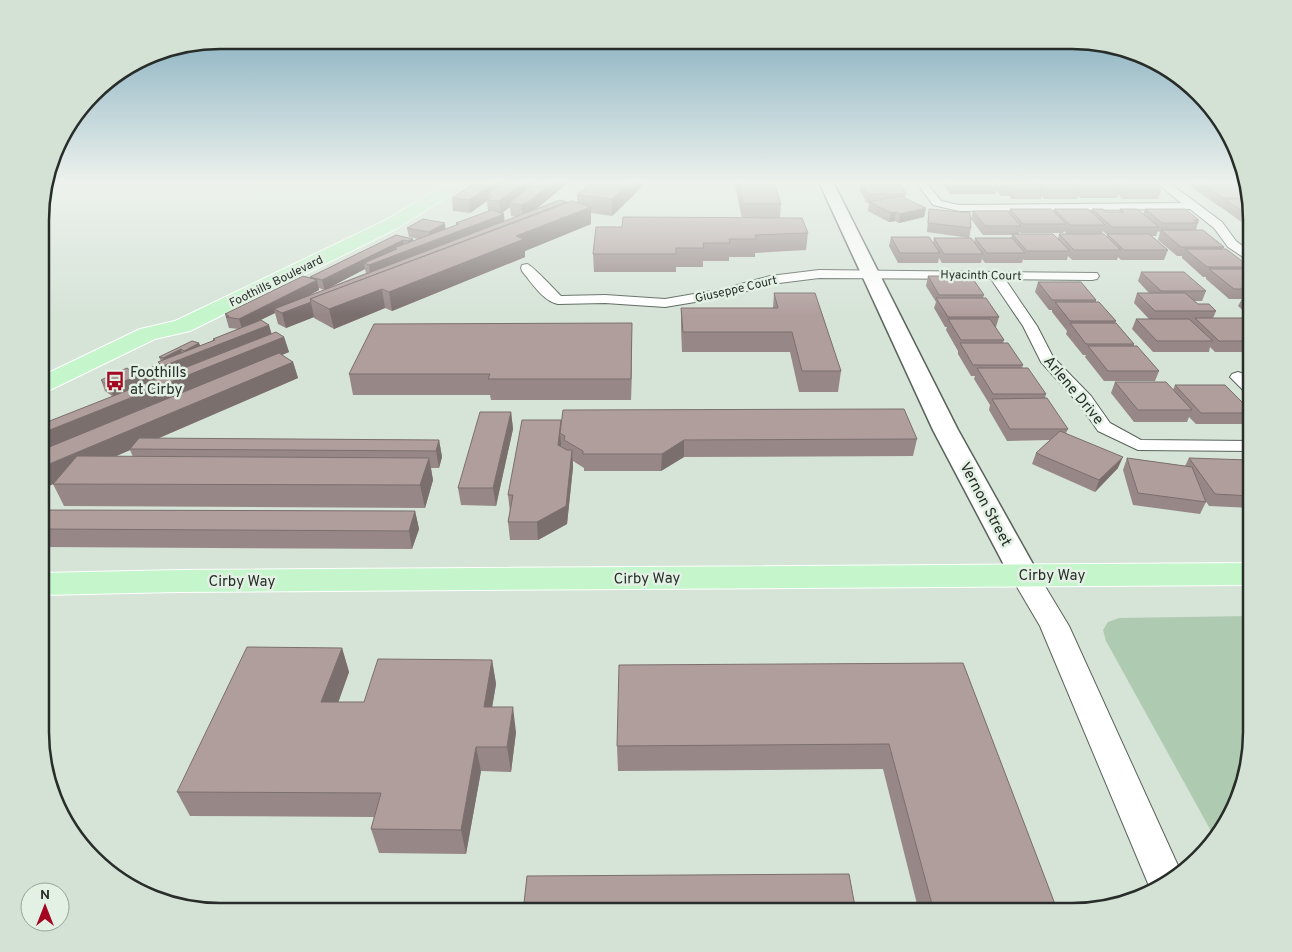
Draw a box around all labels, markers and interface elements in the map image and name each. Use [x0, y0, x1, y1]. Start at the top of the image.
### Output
street label: Foothills Boulevard [227, 252, 326, 312]
street label: Hyacinth Court [940, 267, 1022, 285]
street label: Giuseppe Court [694, 273, 779, 307]
street label: Arlene Drive [1039, 353, 1107, 429]
place label: Foothills at Cirby [130, 364, 187, 400]
bus stop icon: Foothills at Cirby [104, 370, 126, 392]
street label: Vernon Street [955, 459, 1015, 550]
street label: Cirby Way [1019, 567, 1085, 586]
street label: Cirby Way [613, 569, 681, 590]
street label: Cirby Way [209, 573, 275, 592]
north arrow [20, 882, 70, 932]
text: N [40, 887, 50, 904]

